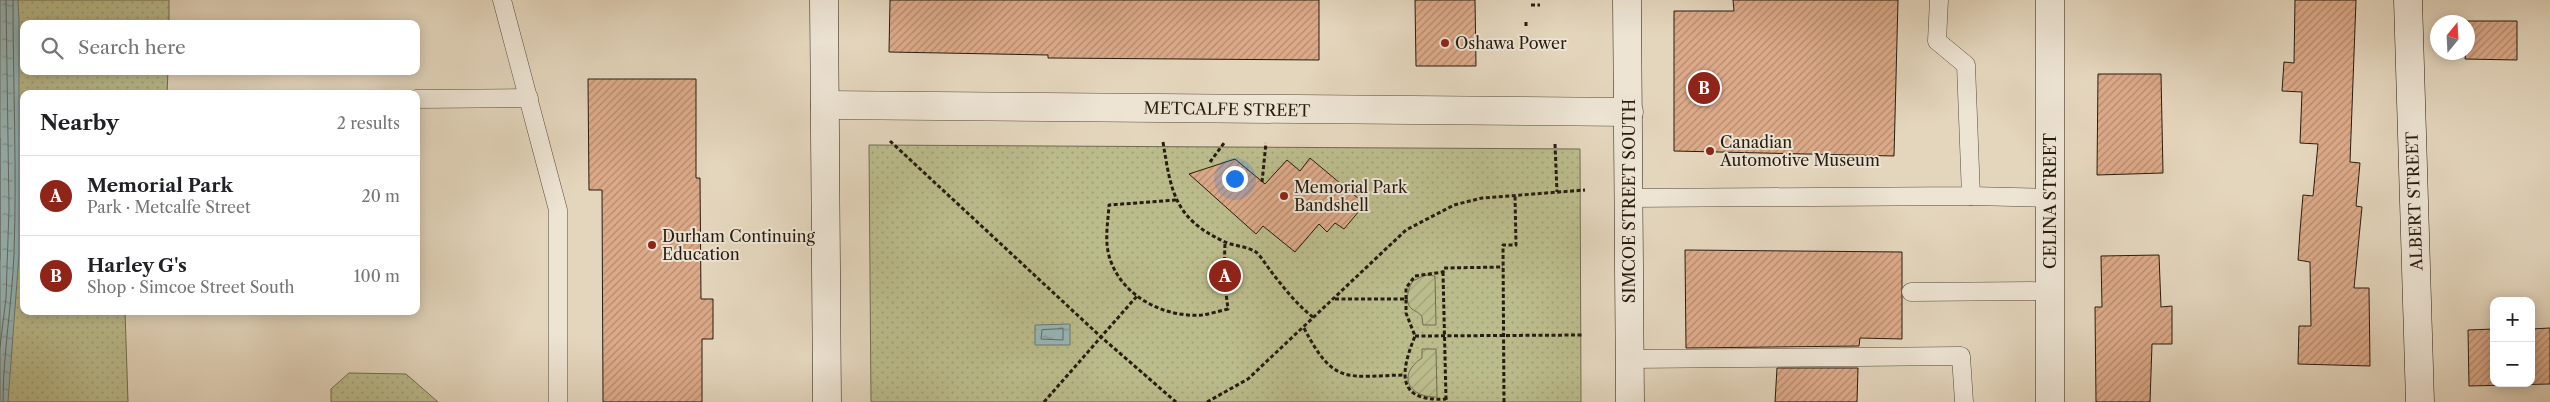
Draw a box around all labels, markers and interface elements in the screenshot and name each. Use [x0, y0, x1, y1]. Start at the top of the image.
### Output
north arrow [2430, 15, 2475, 60]
search box [20, 20, 420, 75]
place label: Oshawa Power [1455, 33, 1567, 53]
icon: search [38, 34, 66, 62]
text: Search here [78, 36, 186, 59]
marker: Oshawa Power [1439, 37, 1451, 49]
pin: B [1688, 69, 1720, 107]
street label: METCALFE STREET [1143, 98, 1311, 120]
street label: SIMCOE STREET SOUTH [1619, 99, 1639, 303]
text: Nearby [40, 110, 119, 135]
text: 2 results [337, 113, 400, 133]
street label: ALBERT STREET [2402, 131, 2426, 272]
place label: Canadian Automotive Museum [1719, 132, 1880, 170]
street label: CELINA STREET [2040, 133, 2060, 269]
marker: Canadian Automotive Museum [1704, 145, 1716, 157]
your location [1222, 166, 1248, 192]
text: Memorial Park [87, 174, 233, 197]
place label: Memorial Park Bandshell [1294, 177, 1408, 215]
text: A [50, 186, 62, 206]
text: 20 m [361, 186, 400, 206]
marker: Memorial Park Bandshell [1278, 190, 1290, 202]
text: Park · Metcalfe Street [87, 197, 251, 217]
place label: Durham Continuing Education [662, 226, 816, 264]
marker: Durham Continuing Education [646, 239, 658, 251]
text: Harley G's [87, 254, 187, 277]
pin: A [1209, 257, 1241, 295]
text: B [50, 266, 62, 286]
text: 100 m [354, 266, 400, 286]
text: Shop · Simcoe Street South [87, 277, 295, 297]
map controls [2490, 297, 2535, 387]
button: + [2490, 297, 2535, 342]
button: − [2490, 342, 2535, 387]

